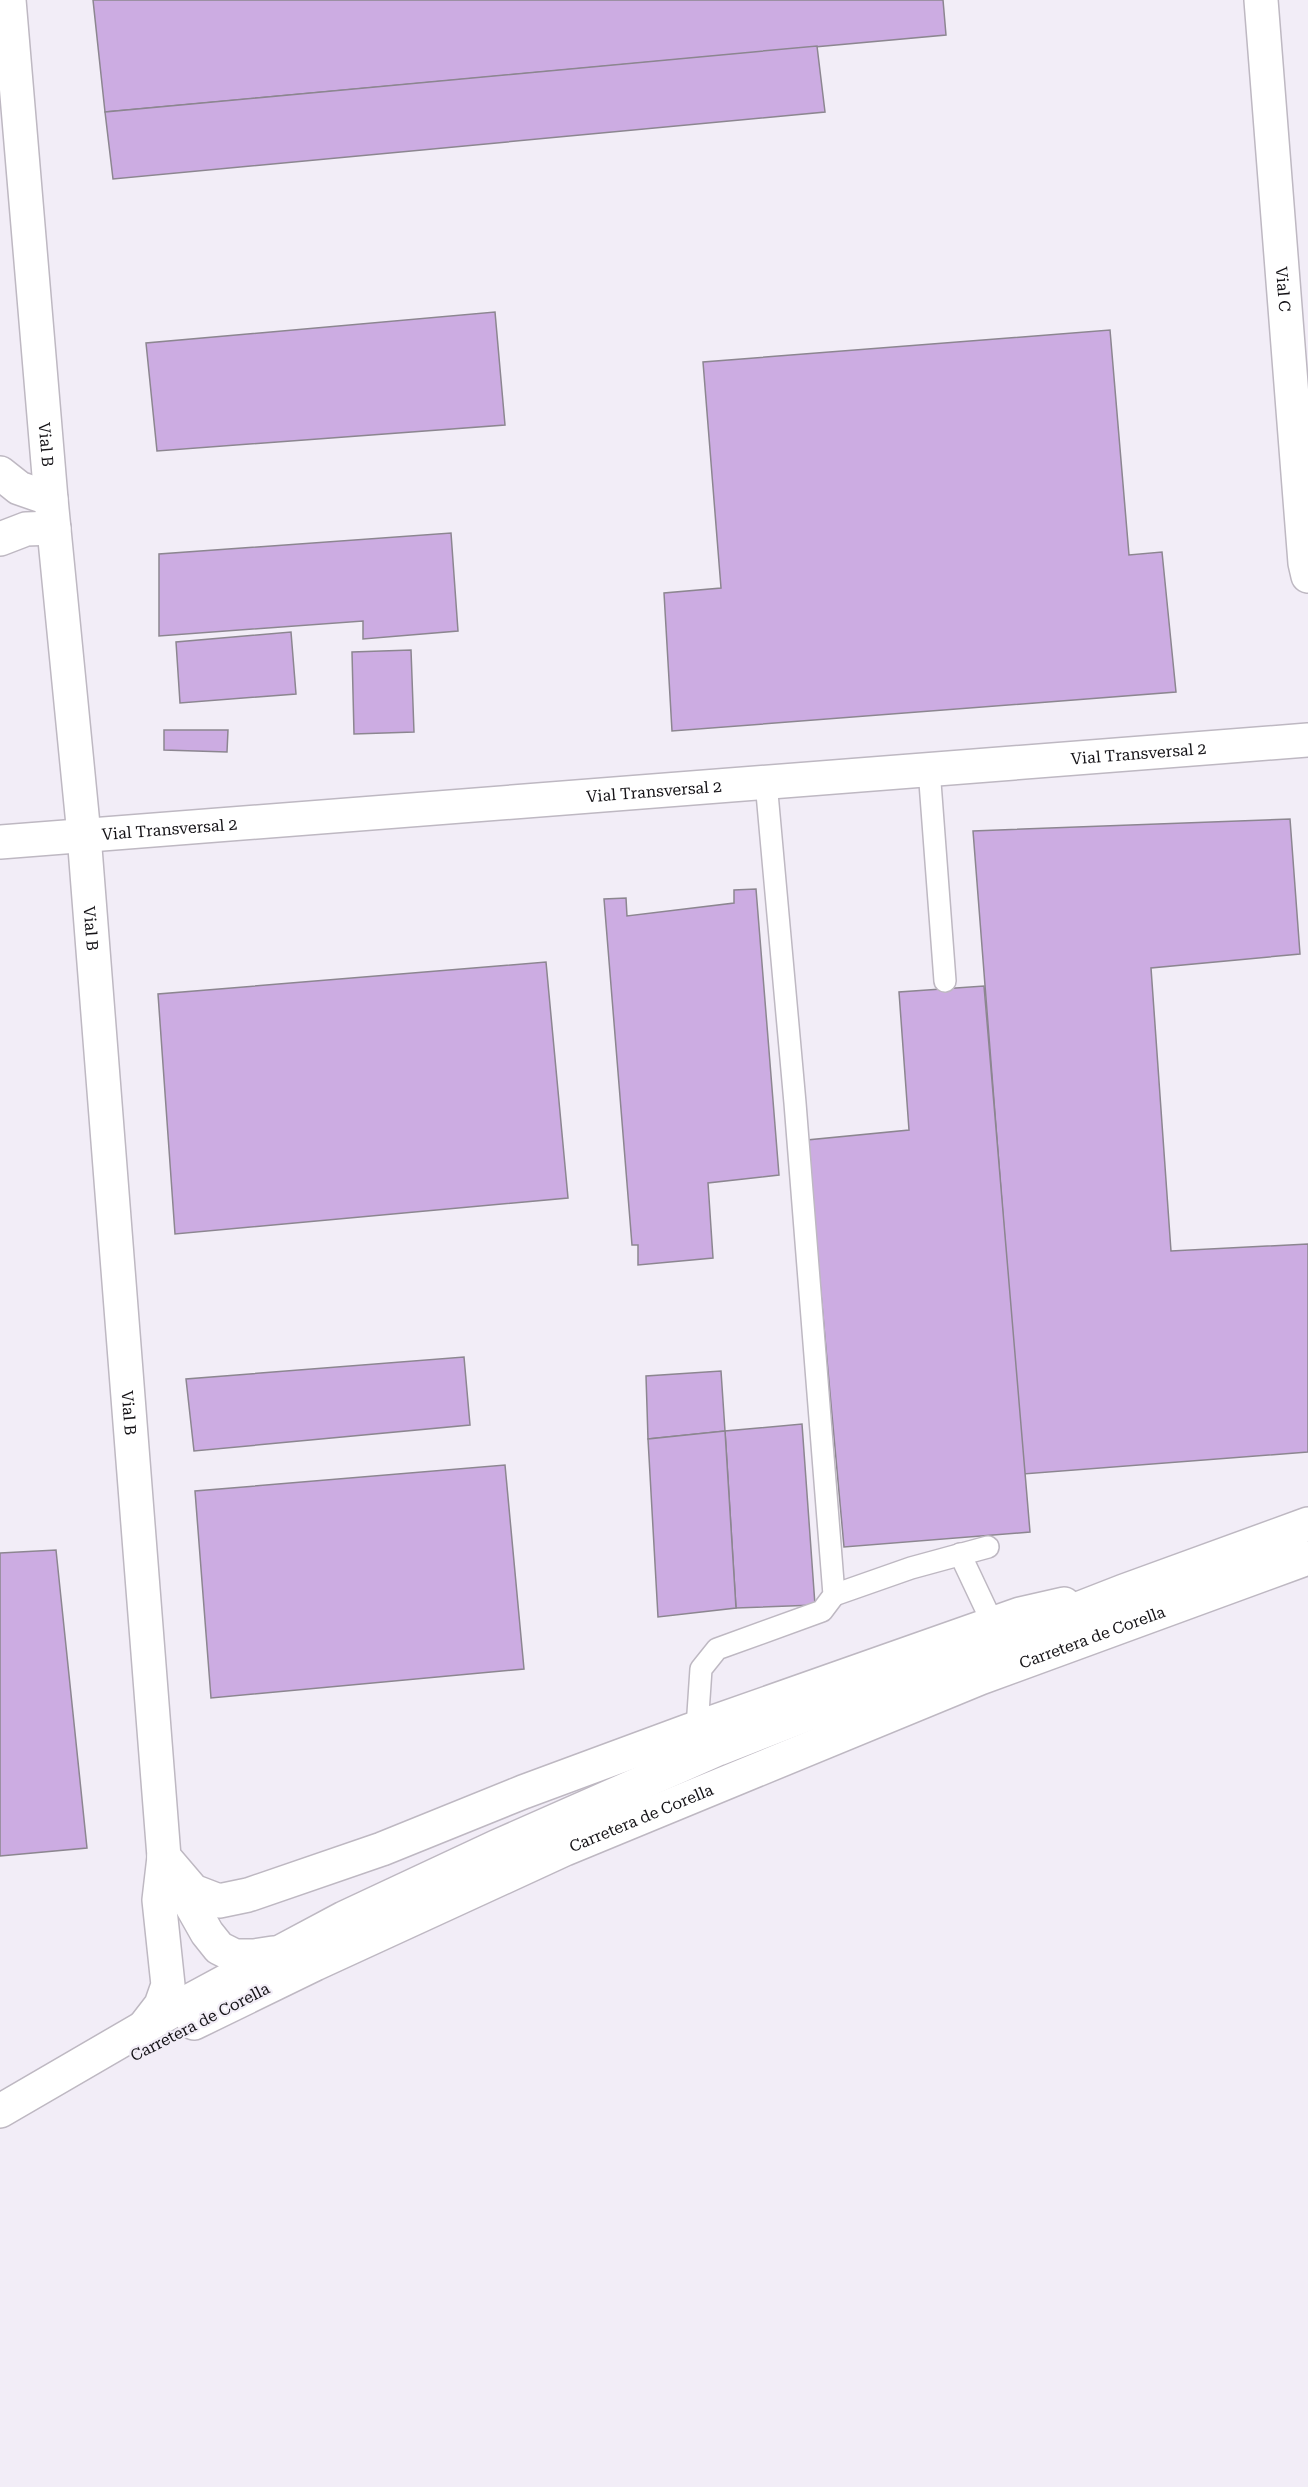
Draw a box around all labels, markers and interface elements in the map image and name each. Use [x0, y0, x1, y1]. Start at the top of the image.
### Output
street label: Vial C [1272, 266, 1295, 313]
street label: Vial B [35, 421, 58, 468]
street label: Vial Transversal 2 [1070, 738, 1207, 768]
street label: Vial Transversal 2 [585, 776, 723, 806]
street label: Vial Transversal 2 [101, 814, 238, 844]
street label: Vial B [80, 905, 103, 951]
street label: Vial B [118, 1390, 140, 1436]
street label: Carretera de Corella [1017, 1602, 1168, 1672]
street label: Carretera de Corella [566, 1779, 716, 1856]
street label: Carretera de Corella [127, 1978, 273, 2065]

